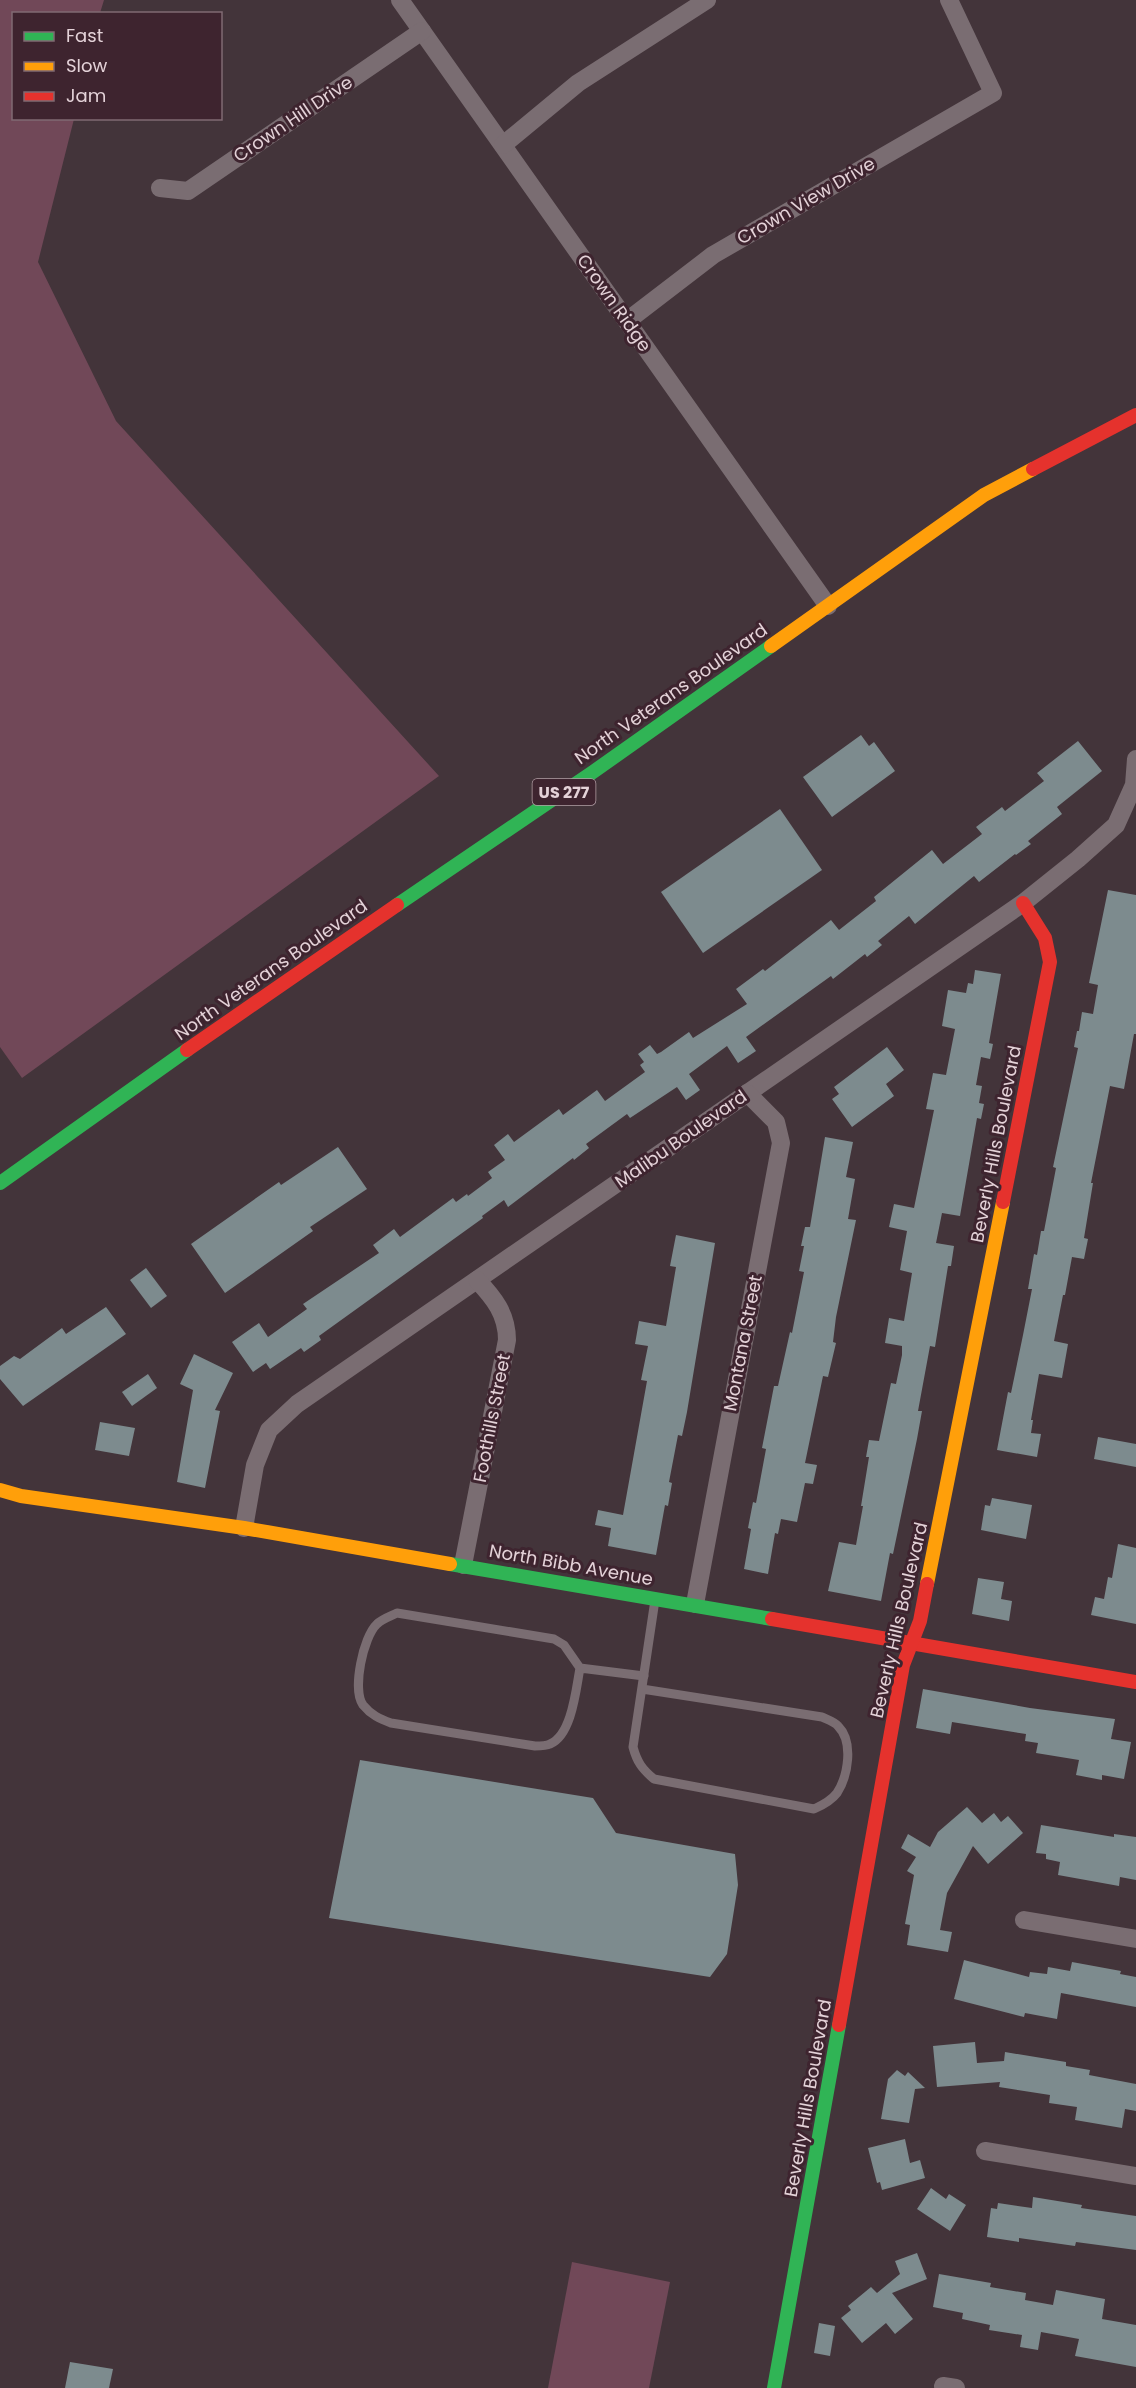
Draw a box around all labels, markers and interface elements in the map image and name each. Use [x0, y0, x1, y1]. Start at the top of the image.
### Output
legend [12, 12, 222, 120]
text: Fast [66, 23, 103, 48]
text: Slow [66, 53, 108, 78]
street label: Crown Hill Drive [228, 69, 357, 168]
text: Jam [66, 83, 106, 108]
street label: Crown View Drive [732, 151, 879, 250]
street label: Crown Ridge [571, 249, 657, 357]
street label: North Veterans Boulevard [569, 617, 772, 770]
road number: US 277 [532, 779, 596, 805]
street label: North Veterans Boulevard [169, 893, 372, 1046]
street label: Beverly Hills Boulevard [964, 1043, 1027, 1245]
street label: Malibu Boulevard [610, 1084, 752, 1194]
street label: Montana Street [717, 1273, 768, 1413]
street label: Foothills Street [467, 1352, 516, 1484]
street label: Beverly Hills Boulevard [864, 1519, 933, 1720]
street label: North Bibb Avenue [487, 1538, 655, 1591]
street label: Beverly Hills Boulevard [778, 1997, 837, 2199]

